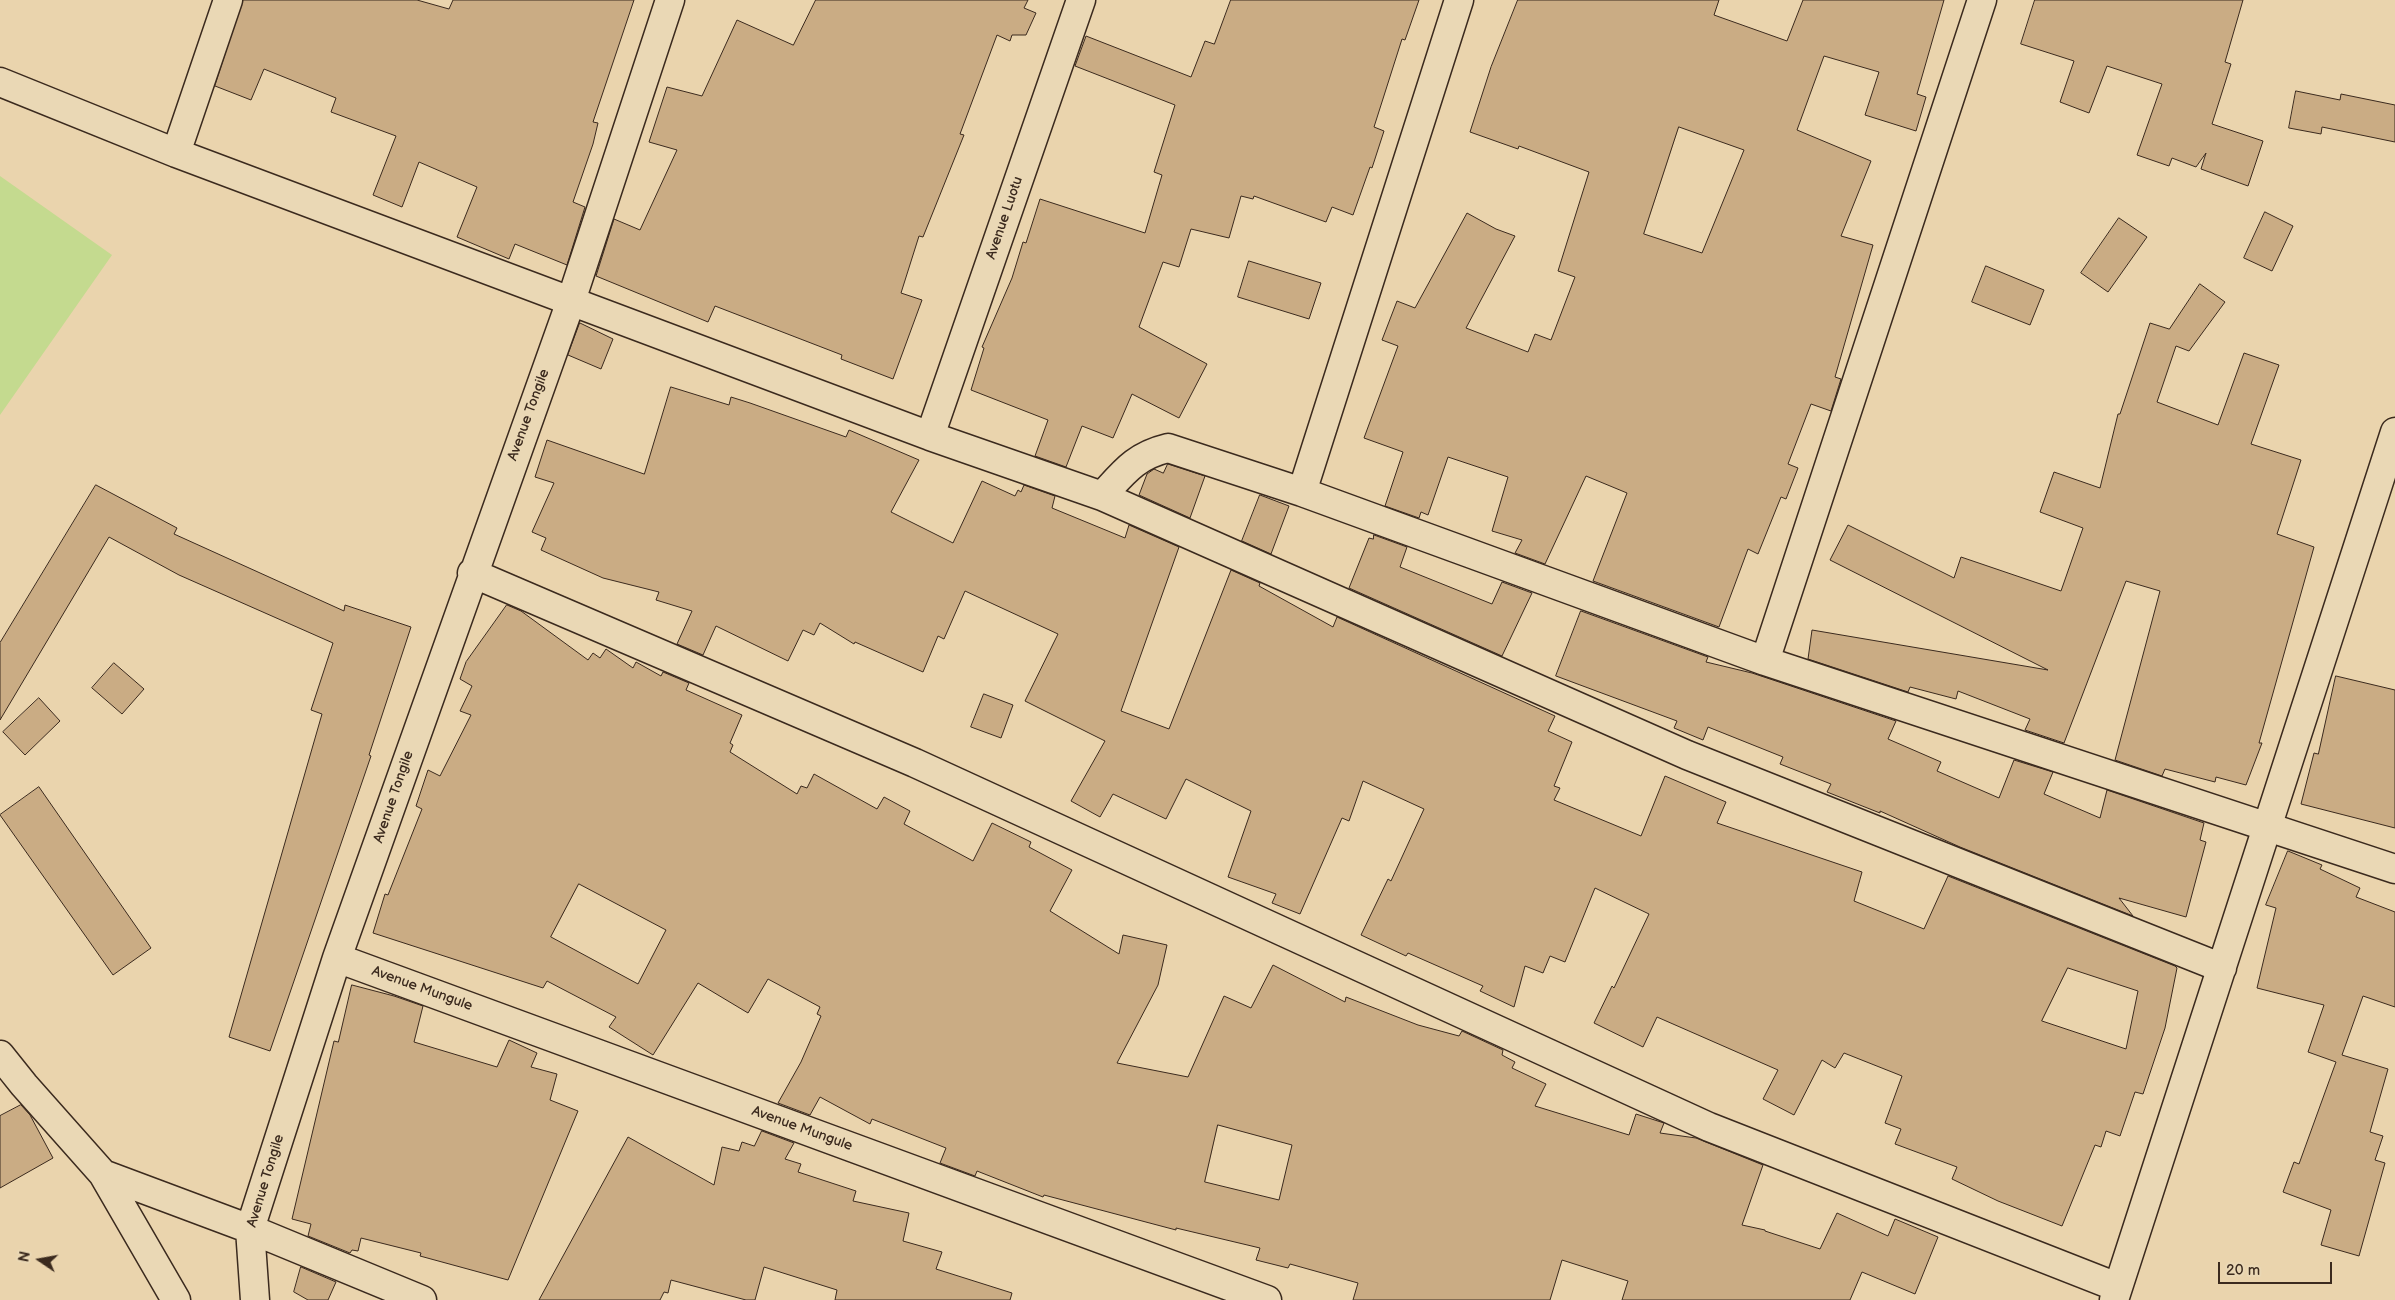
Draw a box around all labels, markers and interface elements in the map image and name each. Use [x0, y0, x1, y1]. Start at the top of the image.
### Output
street label: Avenue Luotu [983, 174, 1027, 262]
street label: Avenue Tongile [505, 367, 553, 463]
street label: Avenue Tongile [370, 749, 418, 845]
street label: Avenue Mungule [369, 963, 475, 1015]
street label: Avenue Mungule [749, 1103, 855, 1155]
street label: Avenue Tongile [244, 1133, 288, 1229]
north arrow [15, 1235, 65, 1285]
text: N [15, 1250, 34, 1264]
scale bar [2220, 1252, 2334, 1284]
text: 20 m [2226, 1261, 2260, 1280]

